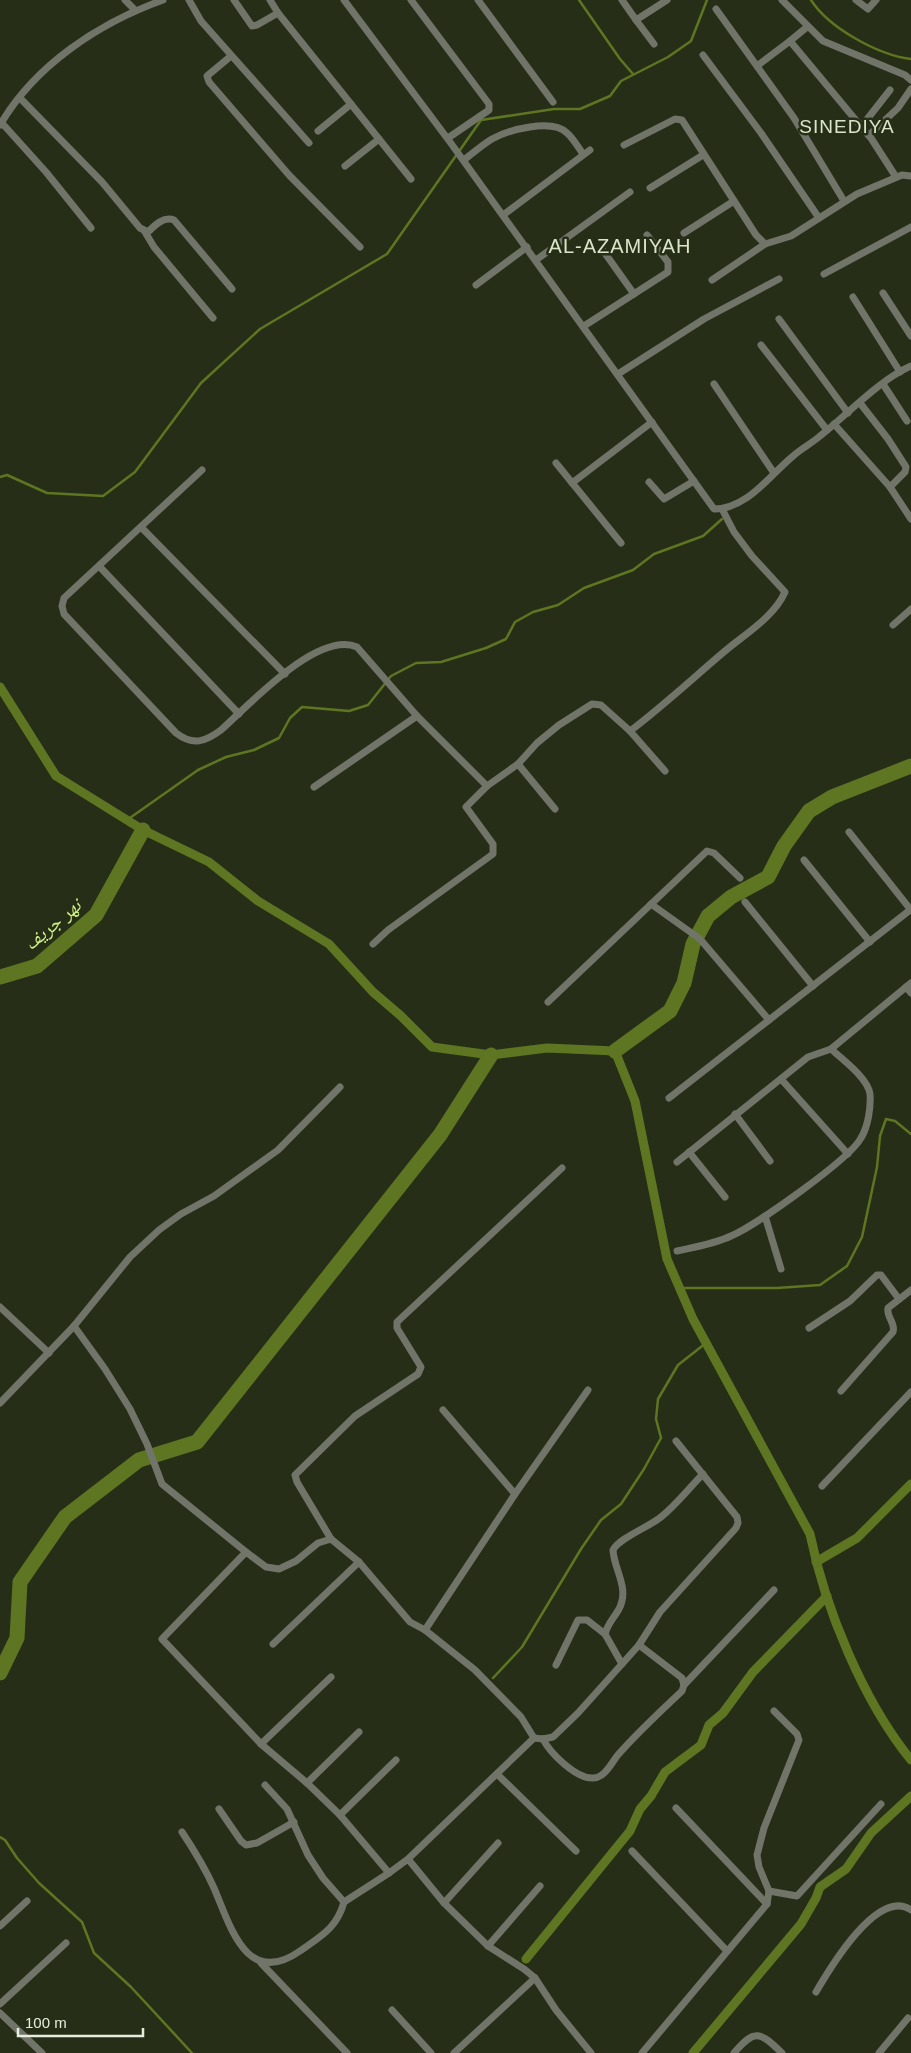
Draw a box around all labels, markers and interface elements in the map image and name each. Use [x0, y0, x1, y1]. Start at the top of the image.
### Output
district label: SINEDIYA [799, 116, 895, 137]
district label: AL-AZAMIYAH [549, 235, 691, 257]
water label: نهر جريف [20, 893, 87, 954]
scale bar [18, 2006, 142, 2038]
text: 100 m [25, 2014, 67, 2031]

